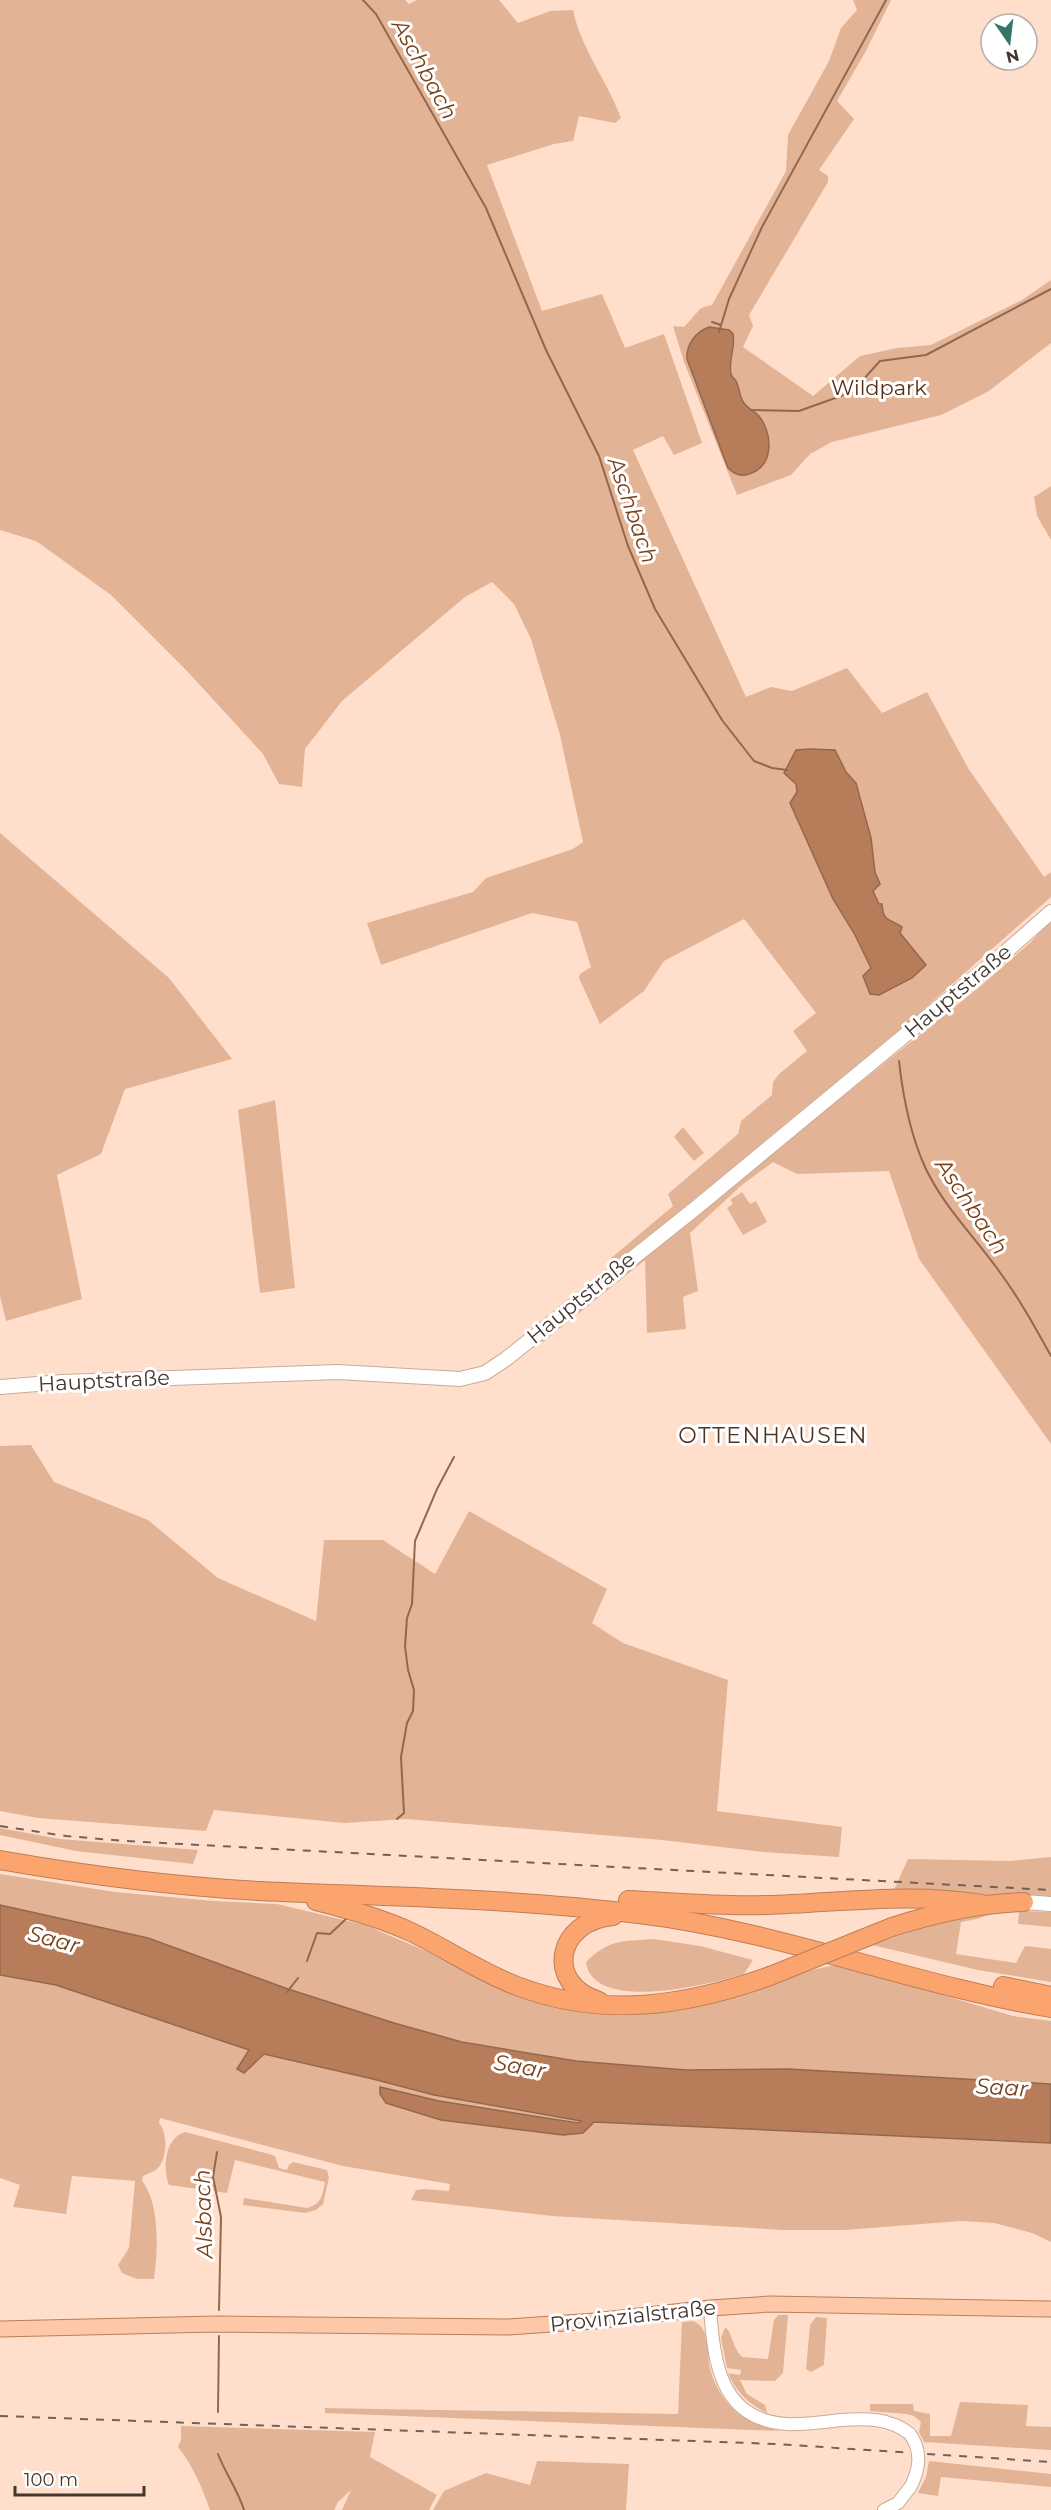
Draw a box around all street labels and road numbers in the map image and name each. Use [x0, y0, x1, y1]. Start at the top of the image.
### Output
street label: Hauptstraße [899, 939, 1016, 1043]
street label: Hauptstraße [522, 1246, 640, 1349]
street label: Hauptstraße [38, 1365, 170, 1396]
street label: Provinzialstraße [549, 2294, 717, 2337]

